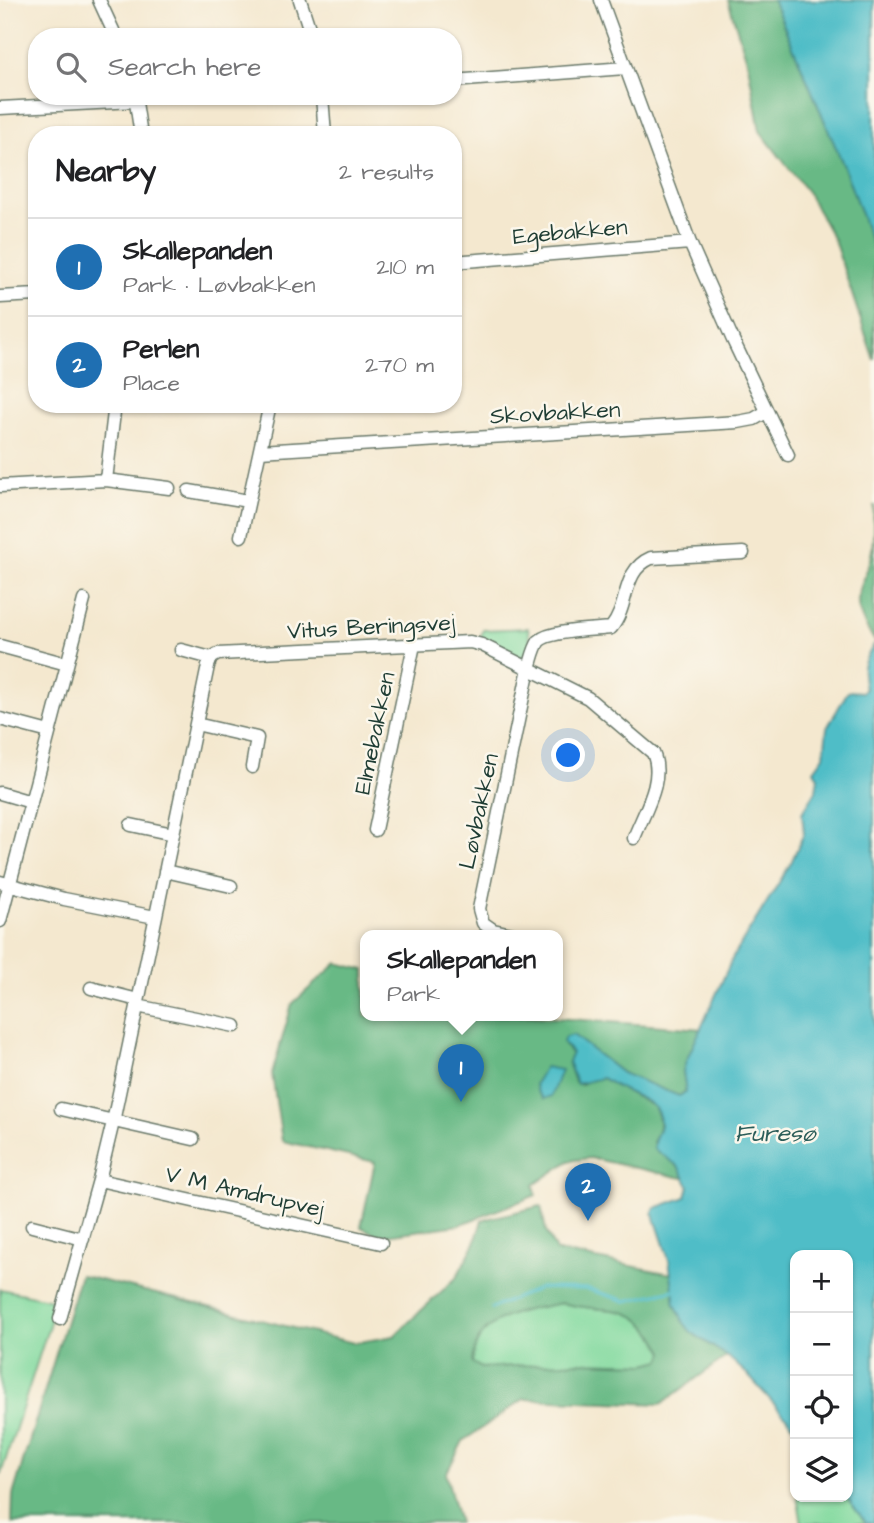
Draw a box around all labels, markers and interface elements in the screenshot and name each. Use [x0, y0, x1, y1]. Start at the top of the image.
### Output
search box [28, 28, 462, 105]
icon: search [52, 48, 90, 86]
text: Search here [108, 49, 261, 85]
text: Nearby [56, 151, 156, 193]
text: 2 results [339, 156, 434, 188]
street label: Egebakken [512, 211, 629, 254]
text: Skallepanden [123, 233, 272, 269]
text: 1 [78, 251, 80, 283]
text: 210 m [376, 251, 434, 283]
text: Park · Løvbakken [123, 269, 315, 301]
text: Perlen [123, 331, 199, 367]
text: 2 [72, 349, 86, 381]
text: 270 m [365, 349, 434, 381]
text: Place [123, 367, 180, 399]
street label: Skovbakken [489, 394, 621, 432]
street label: Vitus Beringsvej [286, 607, 456, 648]
street label: Elmebakken [346, 669, 404, 797]
your location [551, 738, 585, 772]
street label: Løvbakken [451, 750, 507, 872]
popup [360, 930, 563, 1021]
text: Skallepanden [387, 942, 536, 978]
text: Park [387, 978, 440, 1010]
pin: 1 [438, 1044, 484, 1102]
water label: Furesø [735, 1117, 817, 1151]
street label: V M Amdrupvej [162, 1158, 327, 1226]
pin: 2 [565, 1163, 611, 1221]
map controls [790, 1250, 853, 1502]
button: + [790, 1250, 853, 1313]
button: − [790, 1313, 853, 1376]
button: locate [790, 1376, 853, 1439]
button: layers [790, 1439, 853, 1502]

